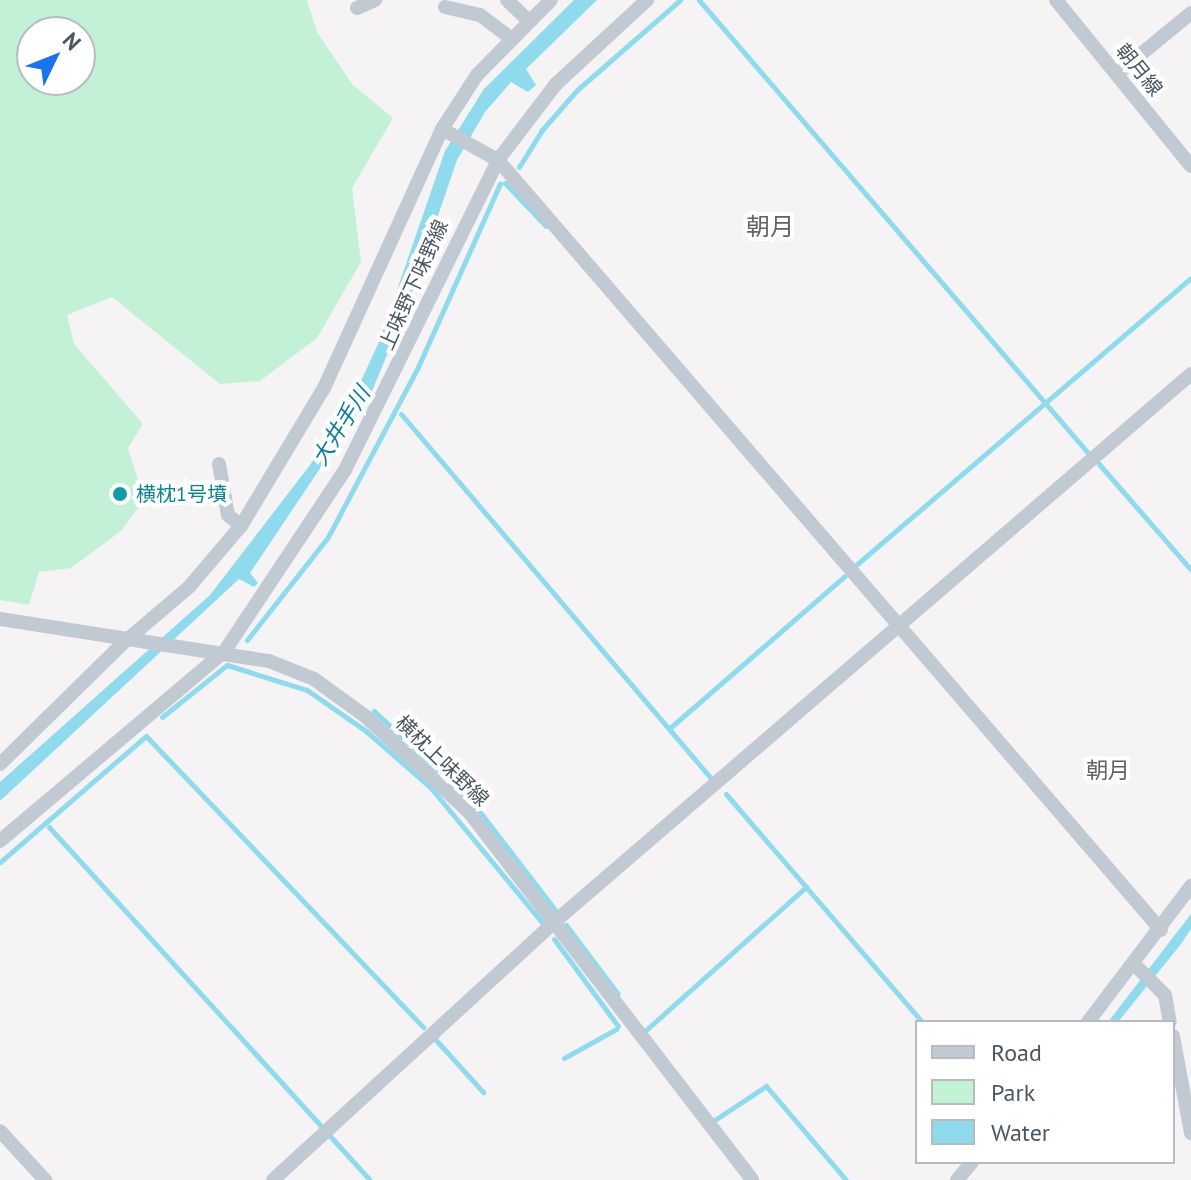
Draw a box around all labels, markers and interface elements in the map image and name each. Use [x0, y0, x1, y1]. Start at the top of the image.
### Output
north arrow [16, 16, 96, 96]
text: N [57, 26, 87, 56]
street label: 朝月線 [1111, 39, 1167, 101]
district label: 朝月 [746, 213, 794, 241]
street label: 上味野下味野線 [375, 216, 453, 354]
water label: 大井手川 [306, 382, 376, 470]
place label: 横枕1号墳 [136, 482, 227, 506]
marker: 横枕1号墳 [111, 485, 129, 503]
street label: 横枕上味野線 [391, 711, 493, 811]
district label: 朝月 [1086, 758, 1130, 784]
legend [915, 1020, 1175, 1164]
text: Road [991, 1037, 1042, 1068]
text: Park [991, 1077, 1035, 1108]
text: Water [991, 1117, 1050, 1148]

